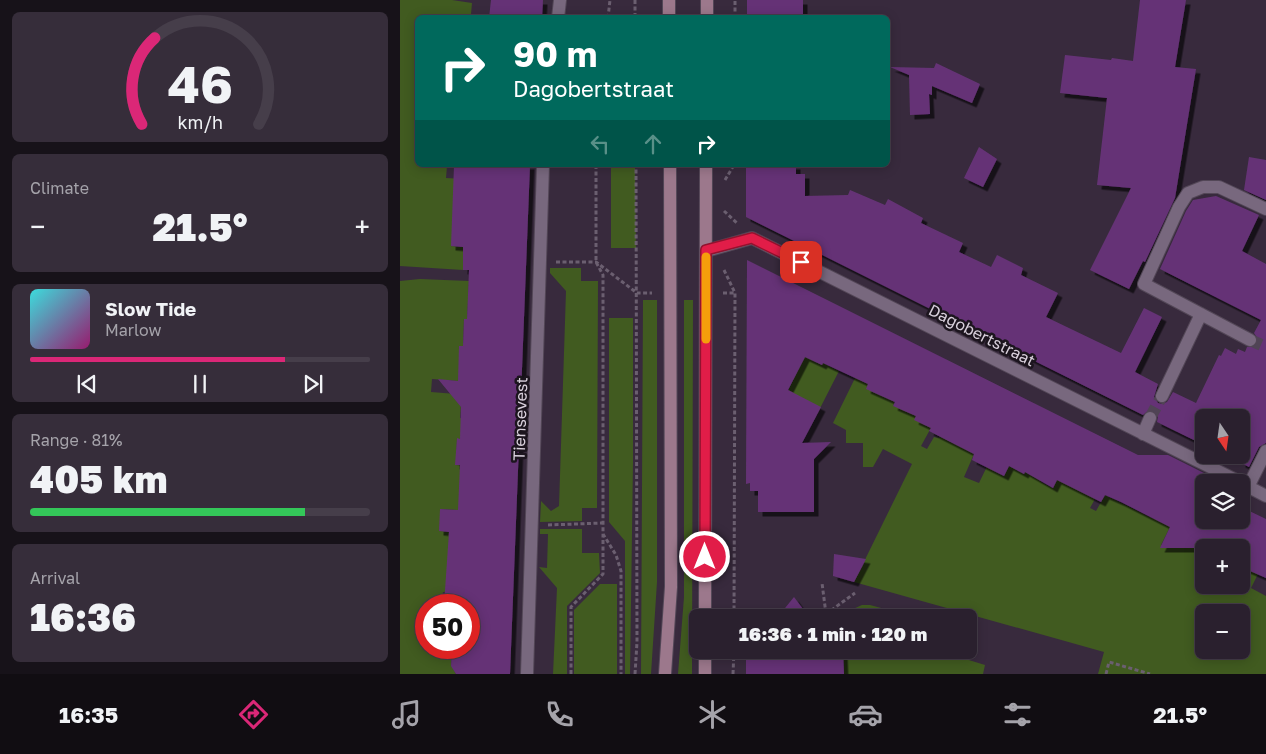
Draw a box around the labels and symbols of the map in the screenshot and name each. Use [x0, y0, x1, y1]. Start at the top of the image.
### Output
pin [780, 241, 822, 283]
street label: Dagobertstraat [925, 300, 1039, 370]
street label: Tiensevest [509, 377, 531, 461]
north arrow [1195, 409, 1250, 464]
position arrow [678, 530, 730, 582]
speed limit sign: 50 [415, 594, 480, 659]

